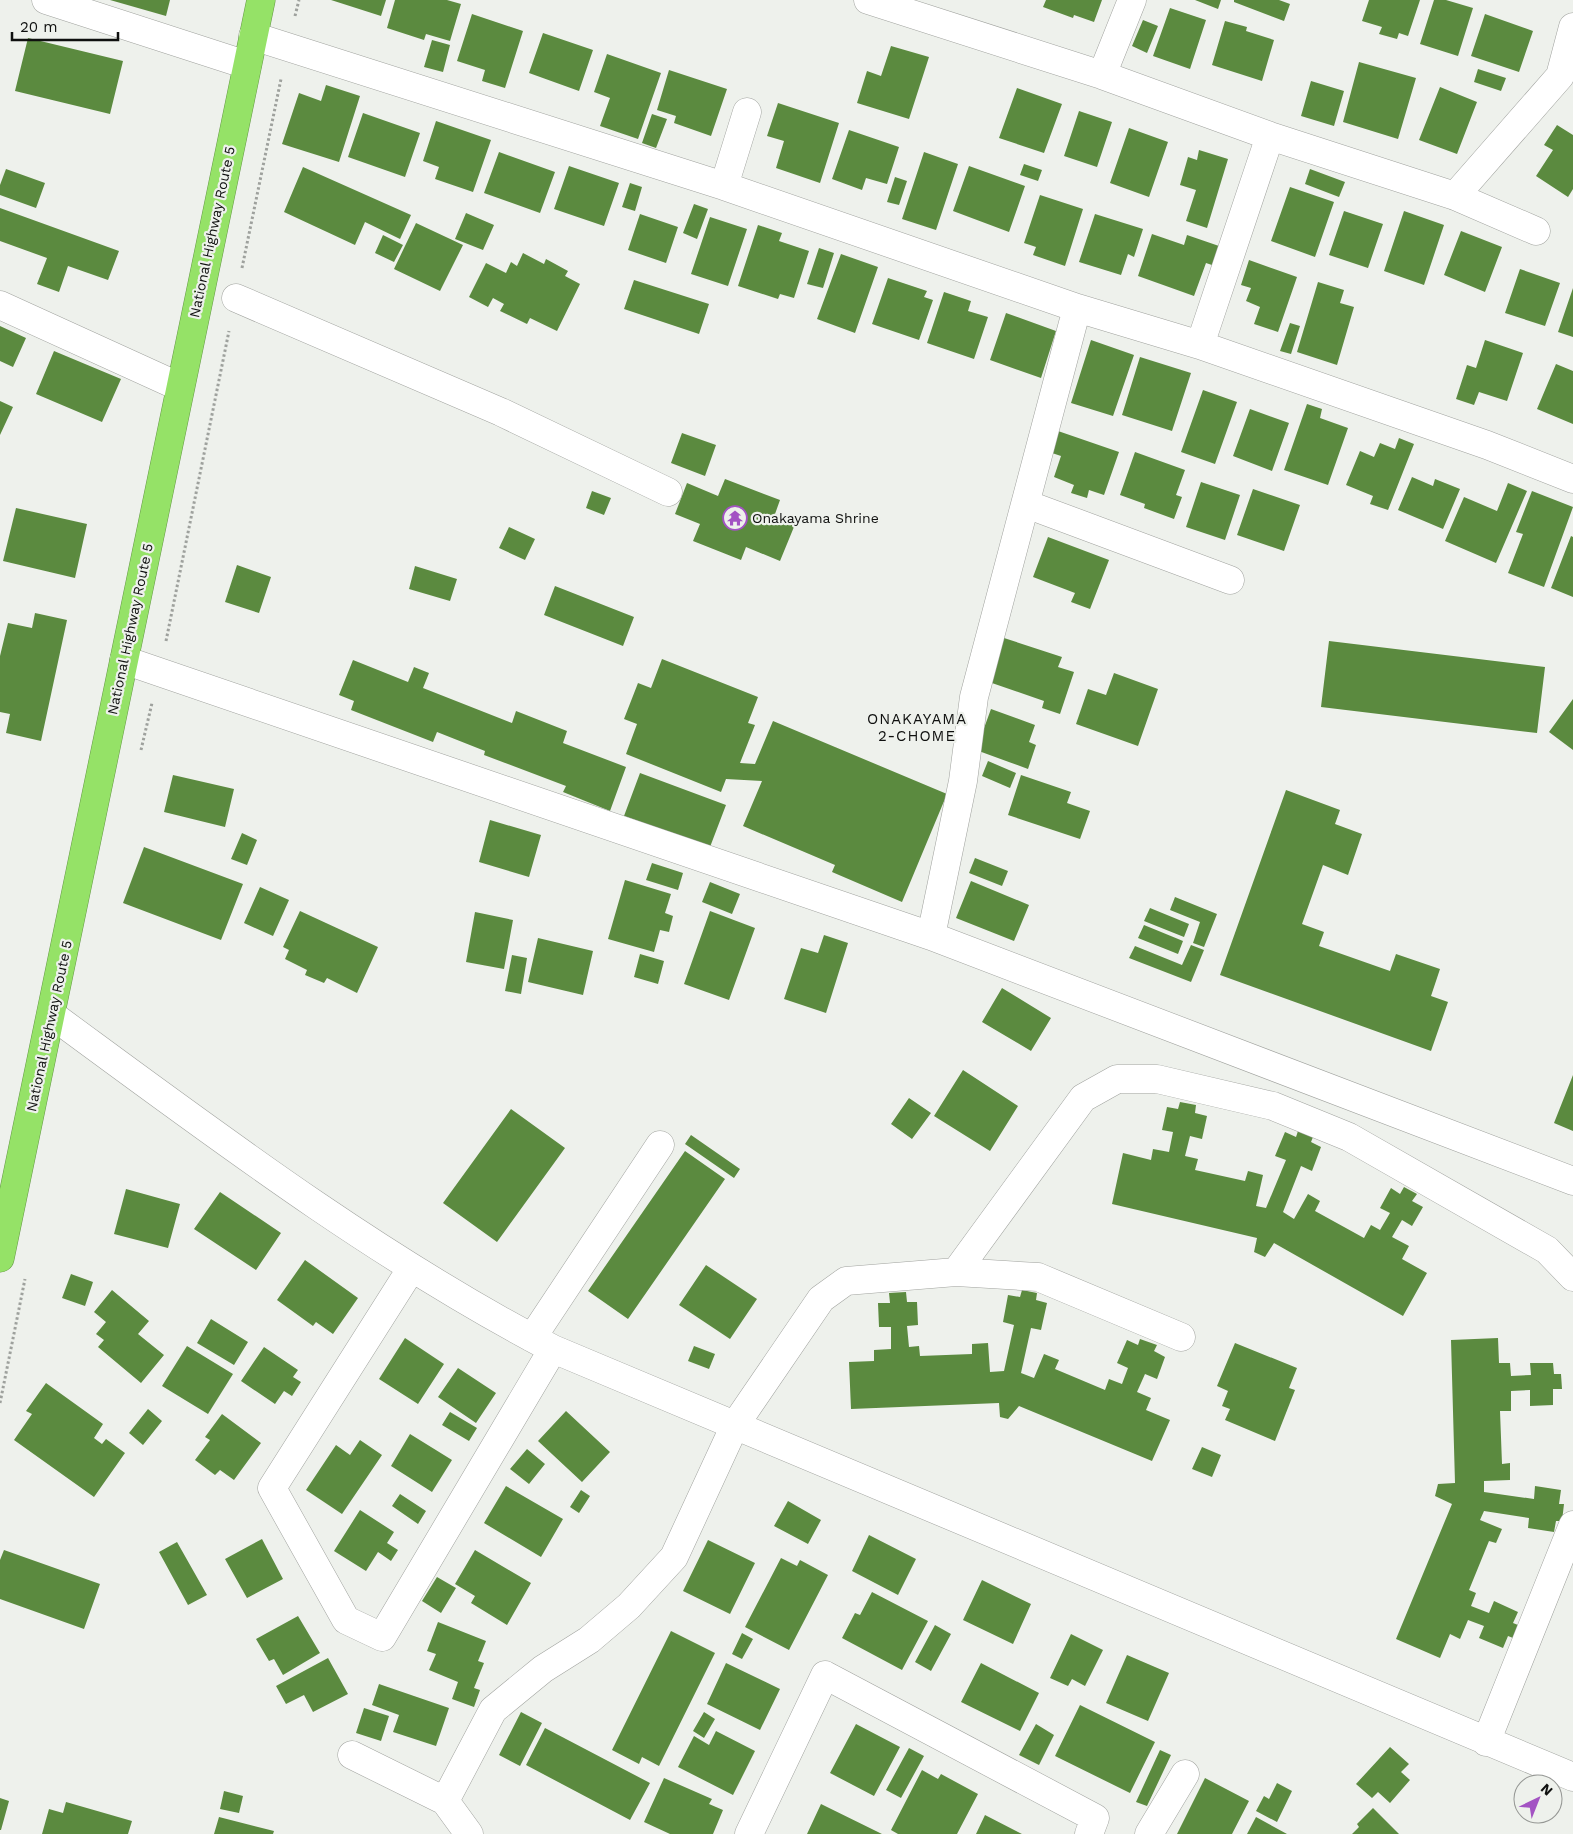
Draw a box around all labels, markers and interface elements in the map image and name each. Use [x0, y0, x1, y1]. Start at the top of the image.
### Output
scale bar [12, 10, 119, 42]
text: 20 m [20, 18, 58, 36]
street label: National Highway Route 5 [186, 145, 238, 319]
temple icon: Onakayama Shrine [722, 505, 748, 531]
place label: Onakayama Shrine [752, 510, 879, 526]
street label: National Highway Route 5 [104, 542, 156, 716]
district label: ONAKAYAMA 2-CHOME [867, 710, 967, 745]
street label: National Highway Route 5 [23, 939, 75, 1113]
north arrow [1513, 1774, 1563, 1824]
text: N [1538, 1780, 1556, 1799]

